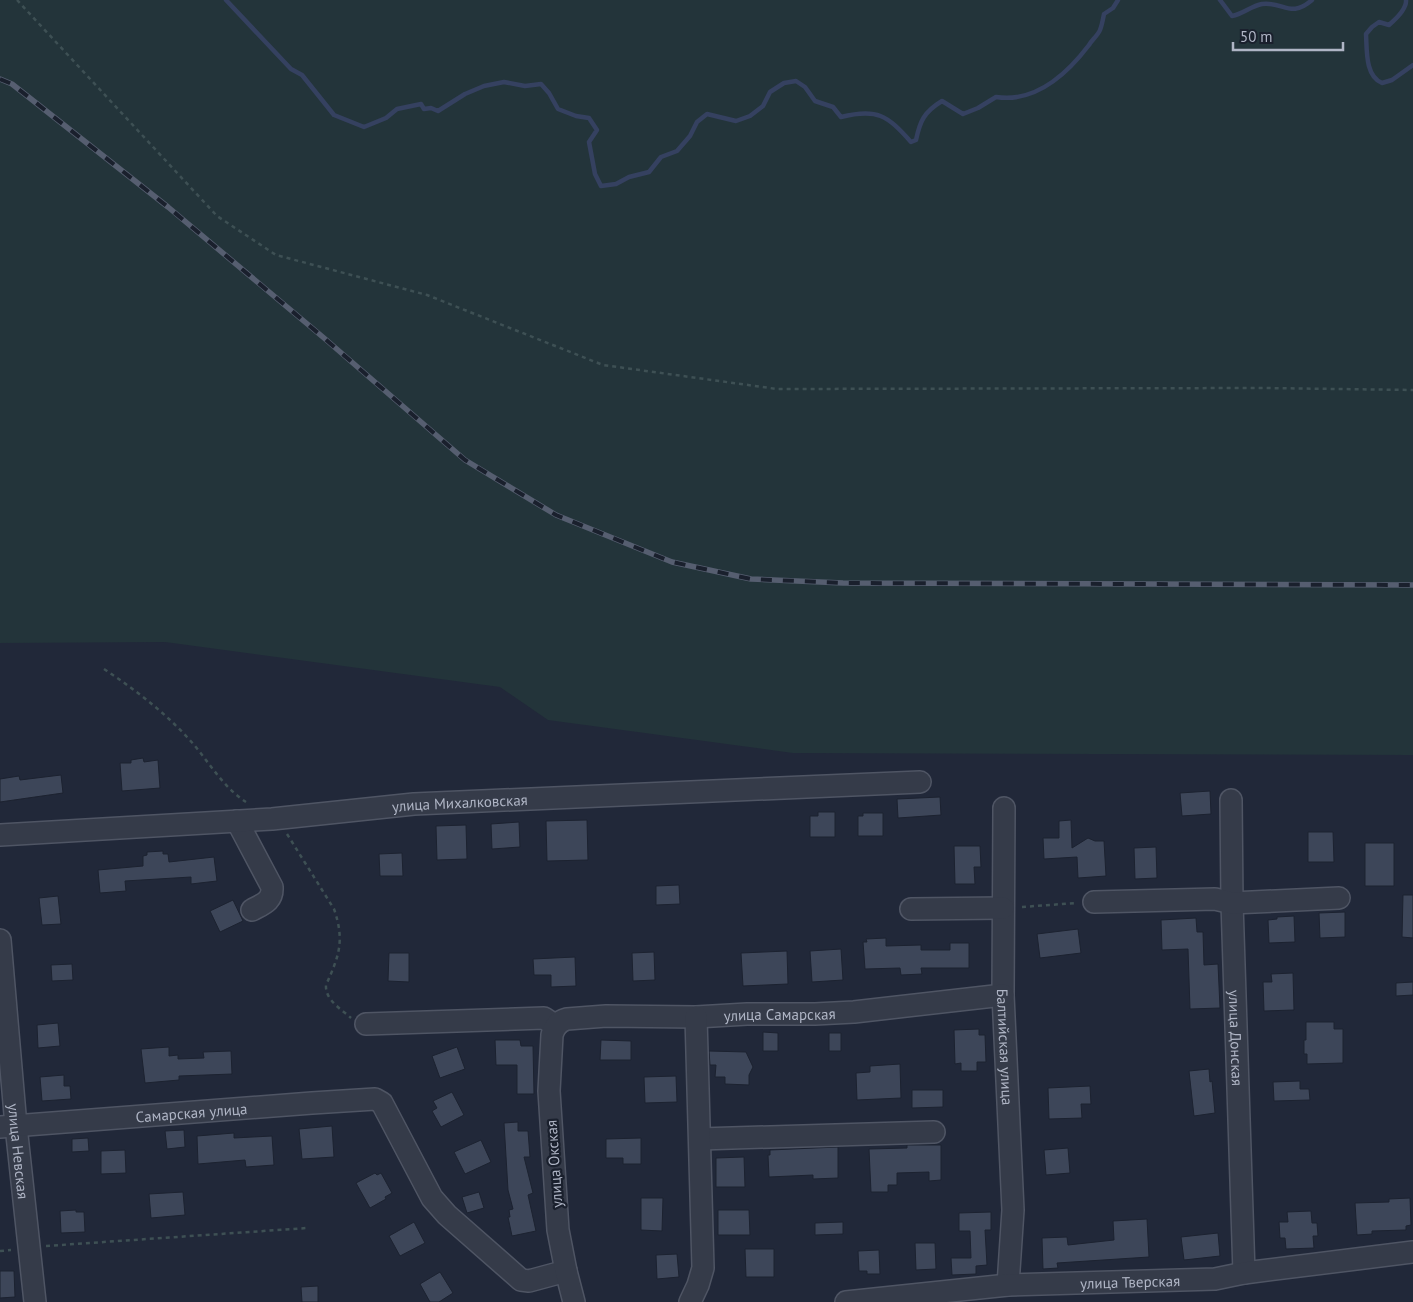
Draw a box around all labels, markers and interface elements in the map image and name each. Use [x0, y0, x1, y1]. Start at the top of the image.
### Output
scale bar [1233, 20, 1343, 52]
text: 50 m [1240, 27, 1273, 46]
street label: улица Михалковская [391, 790, 528, 816]
street label: Балтийская улица [993, 989, 1018, 1106]
street label: улица Донская [1225, 990, 1247, 1086]
street label: улица Самарская [723, 1003, 836, 1025]
street label: Самарская улица [135, 1099, 248, 1126]
street label: улица Невская [5, 1103, 33, 1200]
street label: улица Окская [541, 1119, 567, 1209]
street label: улица Тверская [1080, 1271, 1180, 1292]

